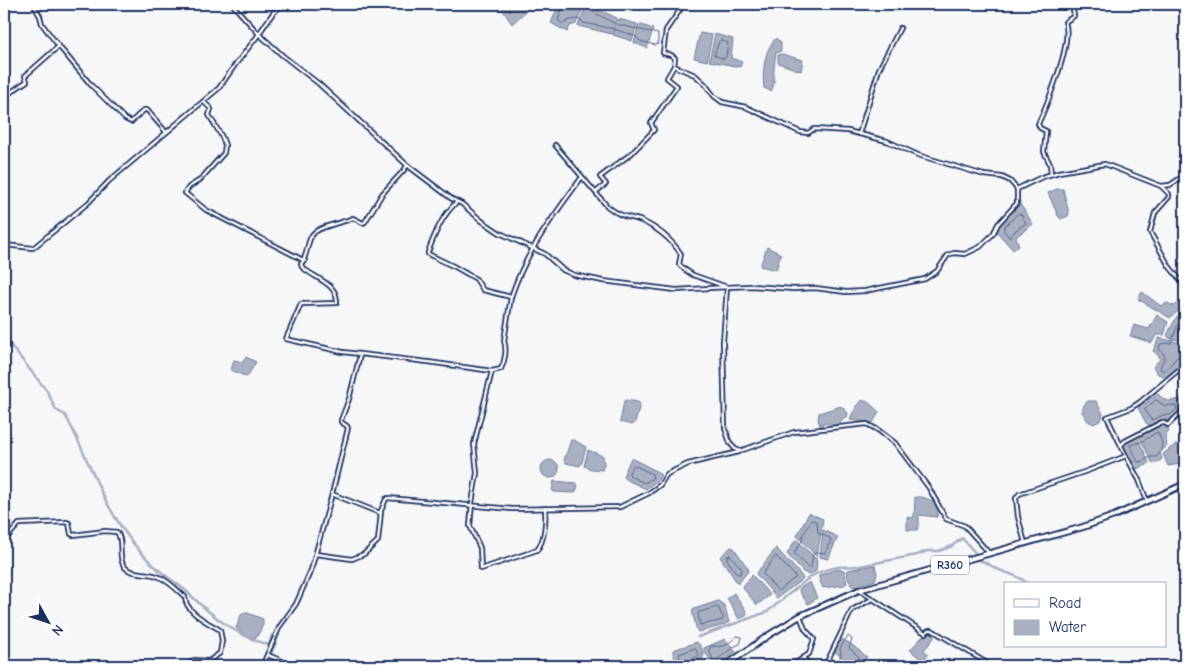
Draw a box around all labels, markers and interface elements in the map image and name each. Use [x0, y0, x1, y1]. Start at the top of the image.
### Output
road number: R360 [931, 556, 969, 574]
legend [1004, 582, 1166, 648]
text: Road [1049, 594, 1081, 612]
north arrow [22, 598, 72, 648]
text: Water [1049, 618, 1086, 636]
text: N [48, 621, 67, 639]

